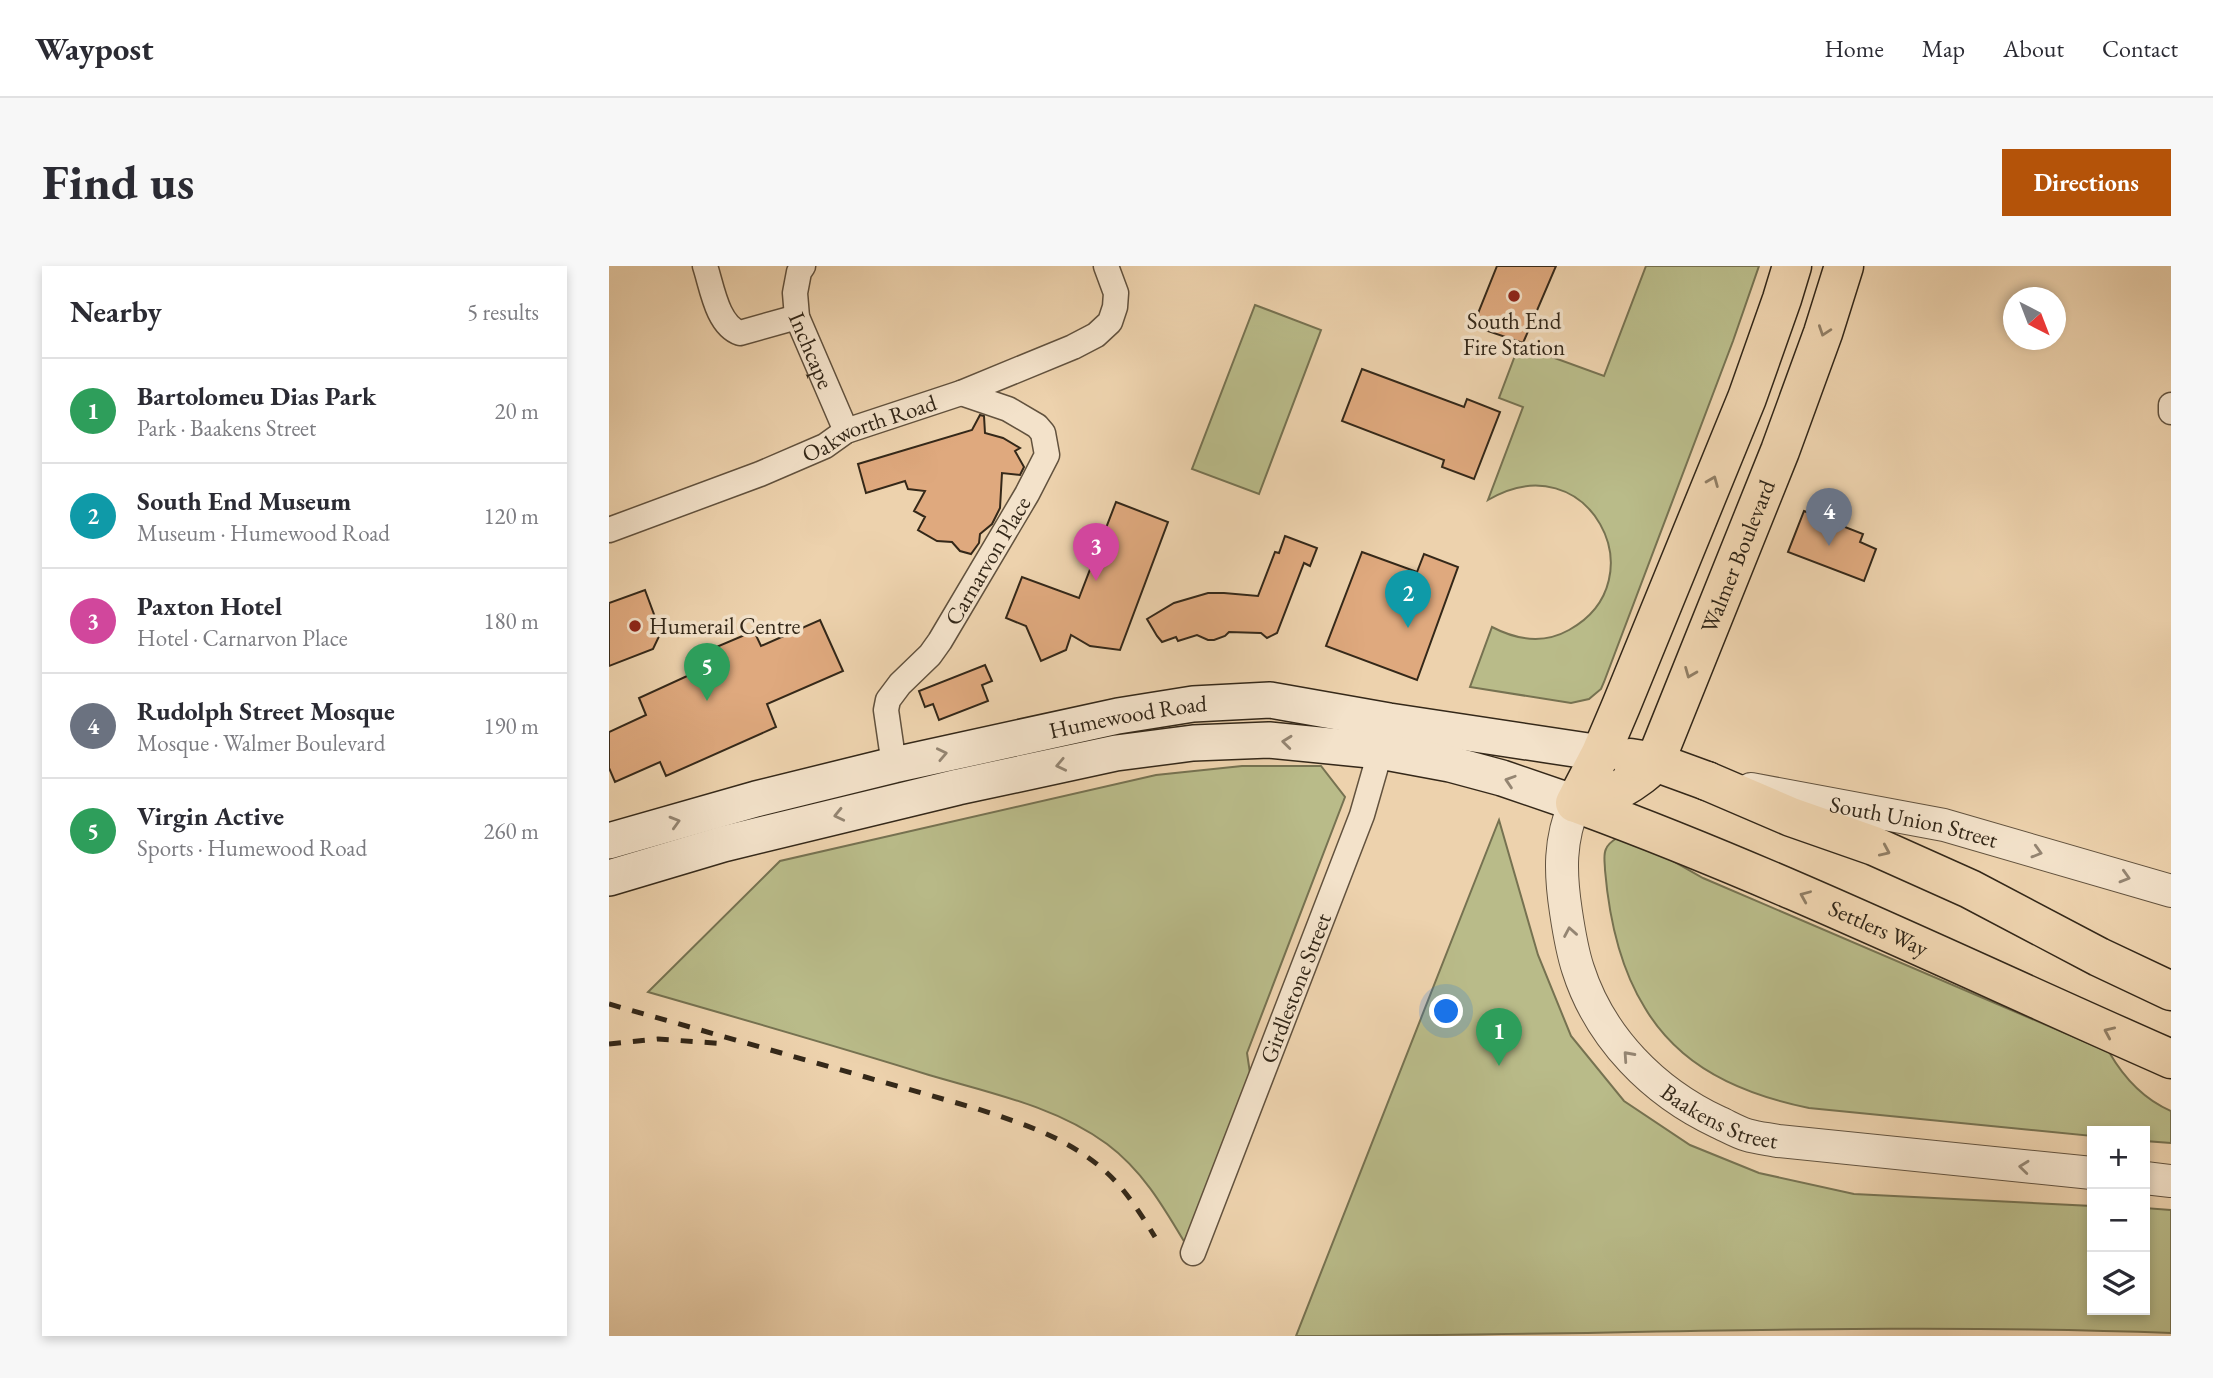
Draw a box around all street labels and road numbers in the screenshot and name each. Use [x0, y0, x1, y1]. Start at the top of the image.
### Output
street label: Inchcape [782, 308, 841, 393]
street label: Oakworth Road [797, 387, 941, 469]
street label: Walmer Boulevard [1693, 475, 1782, 637]
street label: Carnarvon Place [938, 491, 1037, 631]
street label: Humewood Road [1046, 688, 1208, 746]
street label: South Union Street [1827, 789, 2002, 855]
street label: Settlers Way [1824, 893, 1934, 964]
street label: Girdlestone Street [1253, 908, 1338, 1067]
street label: Baakens Street [1655, 1077, 1781, 1156]

